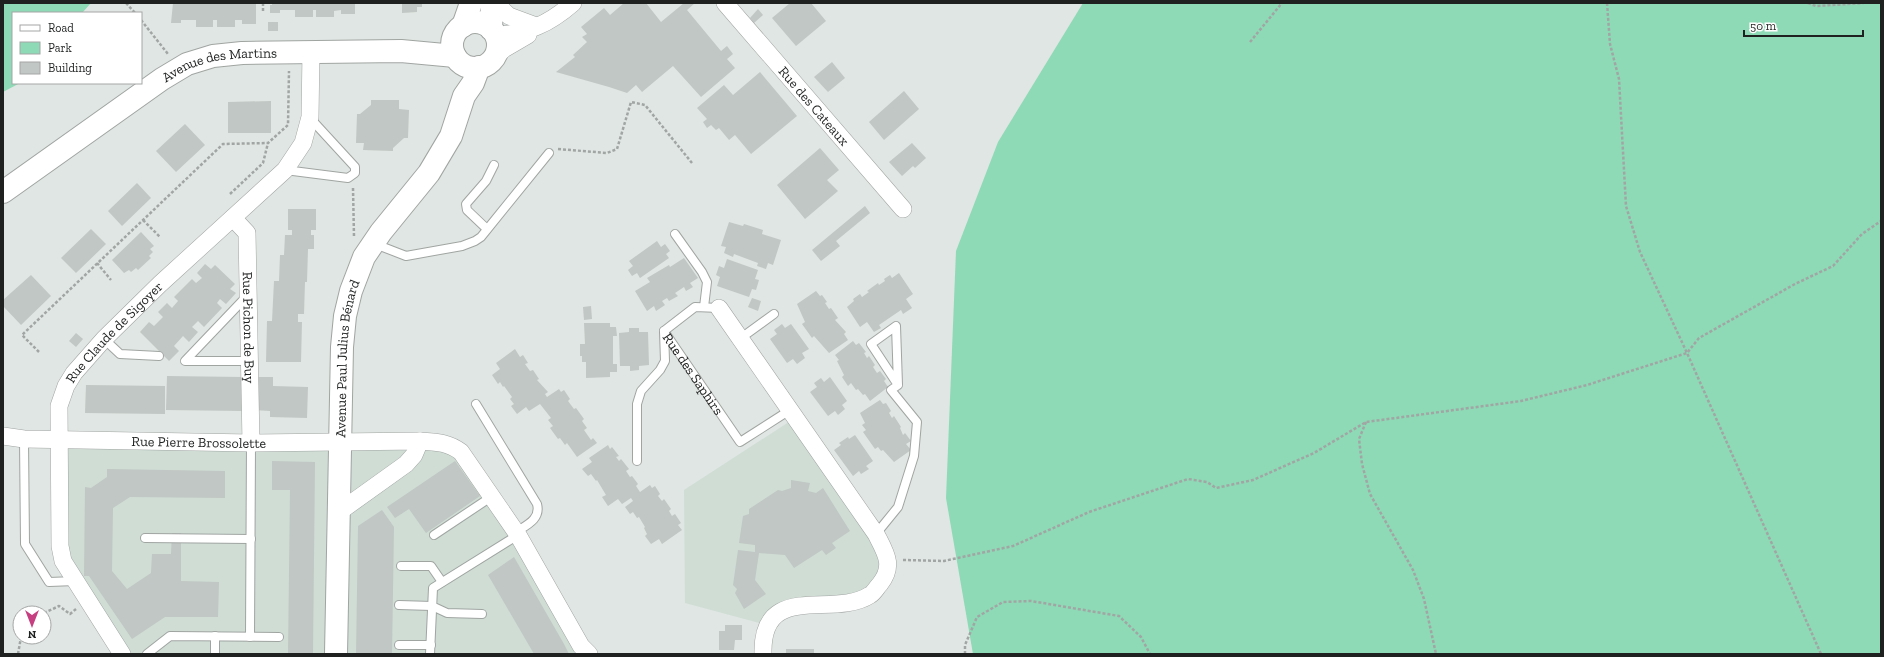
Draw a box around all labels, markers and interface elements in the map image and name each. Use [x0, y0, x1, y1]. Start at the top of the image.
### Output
legend [12, 12, 142, 84]
scale bar [1744, 12, 1863, 38]
text: 50 m [1750, 19, 1777, 33]
text: Road [48, 21, 74, 35]
text: Park [48, 41, 73, 55]
street label: Avenue des Martins [159, 45, 277, 86]
text: Building [48, 61, 92, 75]
street label: Rue des Cateaux [775, 63, 852, 149]
street label: Rue Pichon de Buy [239, 271, 258, 384]
street label: Avenue Paul Julius Bénard [332, 277, 364, 438]
street label: Rue Claude de Sigoyer [62, 278, 167, 386]
street label: Rue des Saphirs [659, 330, 727, 418]
street label: Rue Pierre Brossolette [131, 433, 267, 452]
north arrow [12, 605, 52, 645]
text: N [27, 628, 36, 641]

